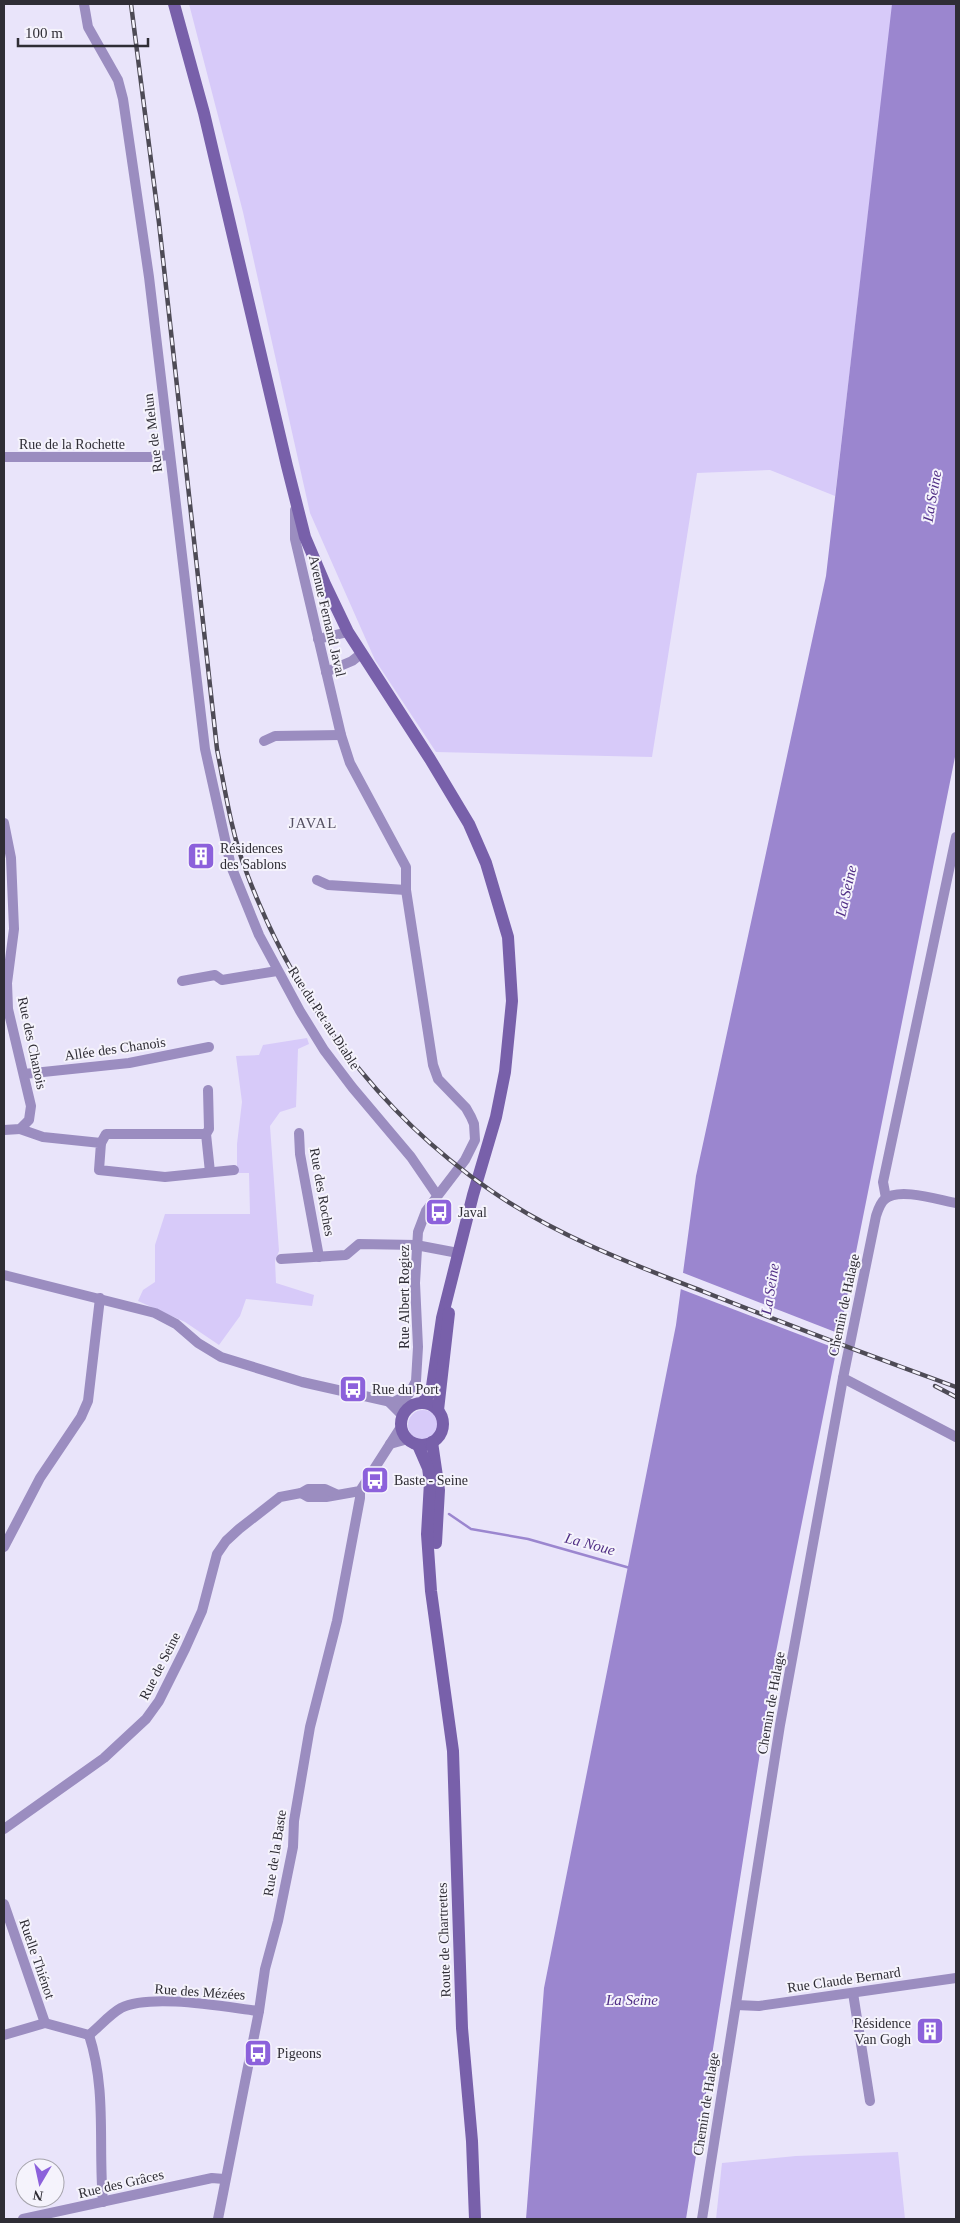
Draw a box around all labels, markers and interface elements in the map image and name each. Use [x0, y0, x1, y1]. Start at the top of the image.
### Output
scale bar [18, 15, 148, 47]
text: 100 m [25, 25, 63, 41]
street label: Rue de Melun [141, 393, 165, 473]
street label: Rue de la Rochette [19, 437, 125, 452]
water label: La Seine [919, 469, 944, 524]
street label: Avenue Fernand Javal [306, 554, 348, 678]
district label: JAVAL [289, 815, 337, 831]
building icon: Résidences des Sablons [186, 841, 216, 871]
place label: Résidences des Sablons [220, 841, 287, 872]
water label: La Seine [832, 863, 860, 919]
street label: Rue du Pet au Diable [285, 964, 363, 1072]
street label: Rue des Chanois [15, 995, 49, 1091]
street label: Allée des Chanois [64, 1034, 166, 1064]
street label: Rue des Roches [307, 1147, 337, 1237]
bus stop icon: Javal [424, 1197, 454, 1227]
place label: Javal [458, 1205, 487, 1220]
street label: Rue Albert Rogiez [397, 1245, 412, 1349]
street label: Chemin de Halage [826, 1252, 862, 1358]
water label: La Seine [758, 1262, 782, 1317]
bus stop icon: Rue du Port [338, 1374, 368, 1404]
place label: Rue du Port [372, 1382, 439, 1397]
bus stop icon: Baste - Seine [360, 1465, 390, 1495]
place label: Baste - Seine [394, 1473, 468, 1488]
water label: La Noue [562, 1529, 617, 1558]
street label: Rue de Seine [137, 1630, 183, 1702]
street label: Chemin de Halage [755, 1650, 787, 1756]
street label: Rue de la Baste [261, 1809, 289, 1897]
street label: Route de Chartrettes [434, 1882, 454, 1998]
street label: Ruelle Thiénot [16, 1917, 58, 2001]
street label: Rue Claude Bernard [786, 1965, 902, 1995]
street label: Rue des Mézées [154, 1981, 246, 2003]
water label: La Seine [605, 1992, 658, 2008]
place label: Résidence Van Gogh [853, 2016, 911, 2047]
building icon: Résidence Van Gogh [915, 2016, 945, 2046]
bus stop icon: Pigeons [243, 2038, 273, 2068]
place label: Pigeons [277, 2046, 321, 2061]
street label: Chemin de Halage [690, 2051, 722, 2157]
north arrow [15, 2158, 65, 2208]
street label: Rue des Grâces [77, 2167, 165, 2201]
text: N [32, 2187, 44, 2204]

